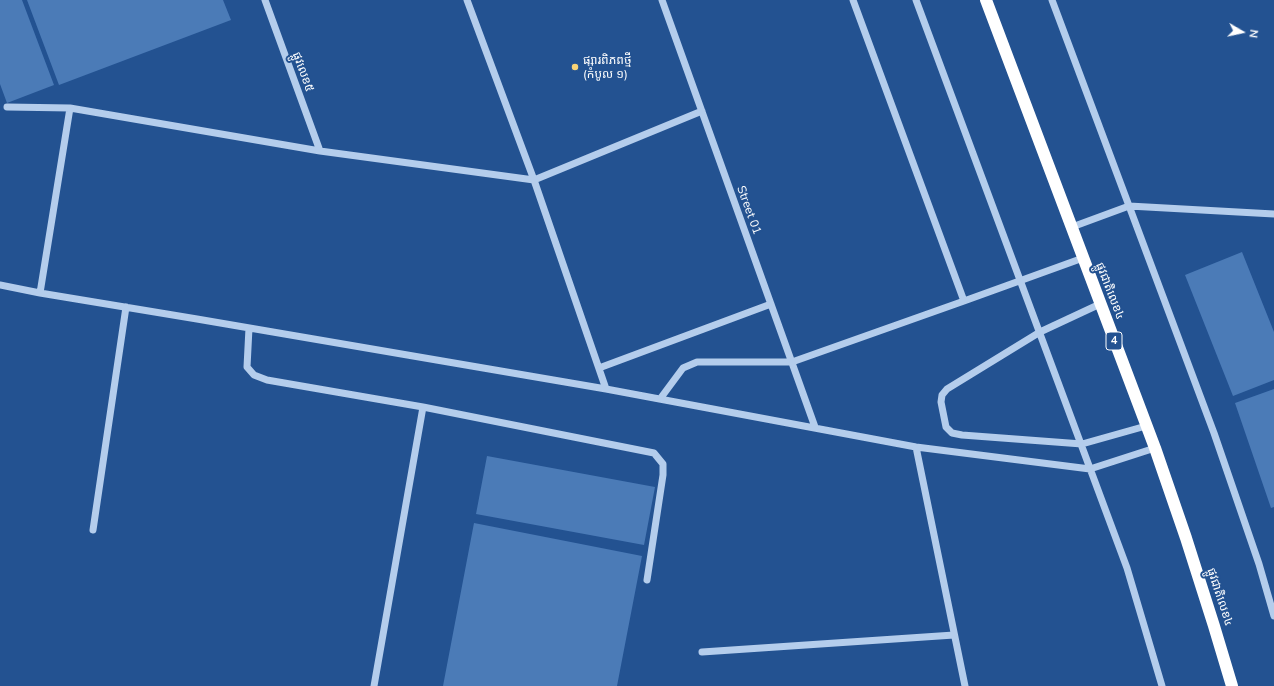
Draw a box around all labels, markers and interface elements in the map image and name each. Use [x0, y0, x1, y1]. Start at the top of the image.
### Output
north arrow [1222, 12, 1262, 52]
text: N [1246, 29, 1261, 39]
street label: ផ្លូវលេខ៥ [289, 50, 317, 94]
place label: ផ្សារពិភពថ្មី (កំបូល ១) [583, 53, 632, 81]
marker: ផ្សារពិភពថ្មី (កំបូល ១) [570, 62, 580, 72]
street label: Street 01 [734, 184, 764, 236]
street label: ផ្លូវជាតិលេខ៤ [1093, 260, 1127, 322]
road number: 4 [1106, 332, 1122, 350]
street label: ផ្លូវជាតិលេខ៤ [1204, 566, 1236, 628]

